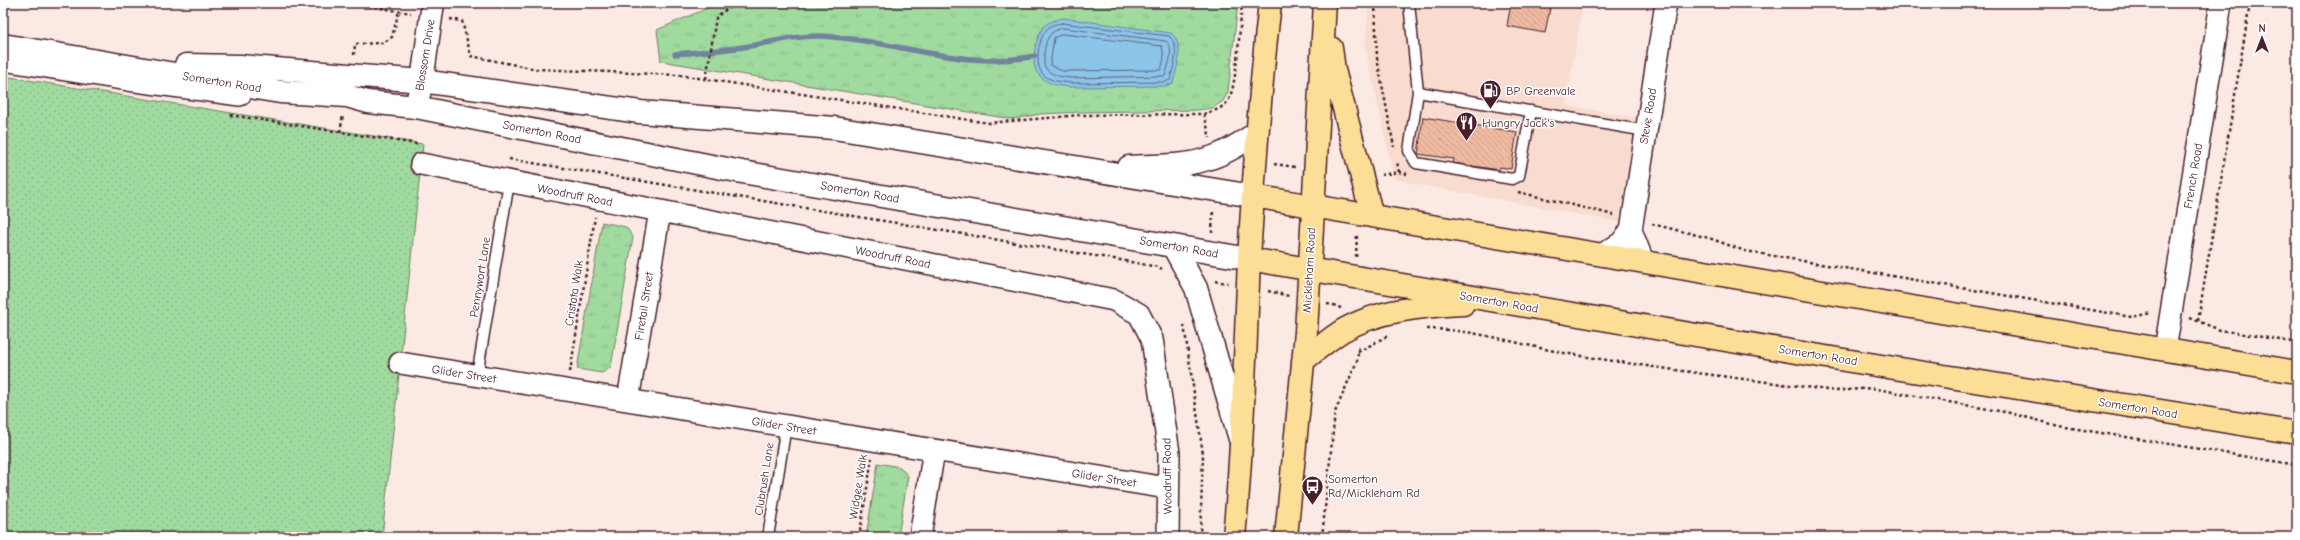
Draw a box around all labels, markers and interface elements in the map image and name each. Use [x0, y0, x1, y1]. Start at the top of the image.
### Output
street label: Blossom Drive [412, 18, 438, 92]
north arrow [2242, 18, 2282, 58]
text: N [2258, 22, 2266, 35]
street label: Somerton Road [182, 69, 262, 95]
fuel station icon: BP Greenvale [1478, 78, 1504, 111]
place label: BP Greenvale [1506, 84, 1576, 98]
street label: Steve Road [1637, 87, 1659, 145]
restaurant icon: Hungry Jack's [1454, 110, 1480, 143]
place label: Hungry Jack's [1482, 116, 1555, 130]
street label: Somerton Road [502, 118, 582, 146]
street label: French Road [2181, 142, 2205, 210]
street label: Somerton Road [820, 178, 900, 206]
street label: Woodruff Road [536, 181, 614, 209]
street label: Mickleham Road [1300, 227, 1318, 313]
street label: Somerton Road [1139, 233, 1219, 261]
street label: Pennywort Lane [467, 236, 493, 318]
street label: Woodruff Road [854, 243, 932, 271]
street label: Cristata Walk [562, 259, 586, 327]
street label: Firetail Street [632, 270, 656, 341]
street label: Somerton Road [1459, 288, 1539, 316]
street label: Somerton Road [1778, 342, 1858, 368]
street label: Glider Street [431, 362, 498, 386]
street label: Somerton Road [2098, 395, 2178, 421]
street label: Glider Street [751, 414, 818, 438]
street label: Woodruff Road [1159, 438, 1175, 514]
street label: Clubrush Lane [751, 442, 777, 516]
street label: Widgee Walk [846, 453, 870, 521]
street label: Glider Street [1071, 466, 1138, 490]
place label: Somerton Rd/Mickleham Rd [1328, 472, 1420, 500]
bus stop icon: Somerton Rd/Mickleham Rd [1300, 473, 1326, 506]

